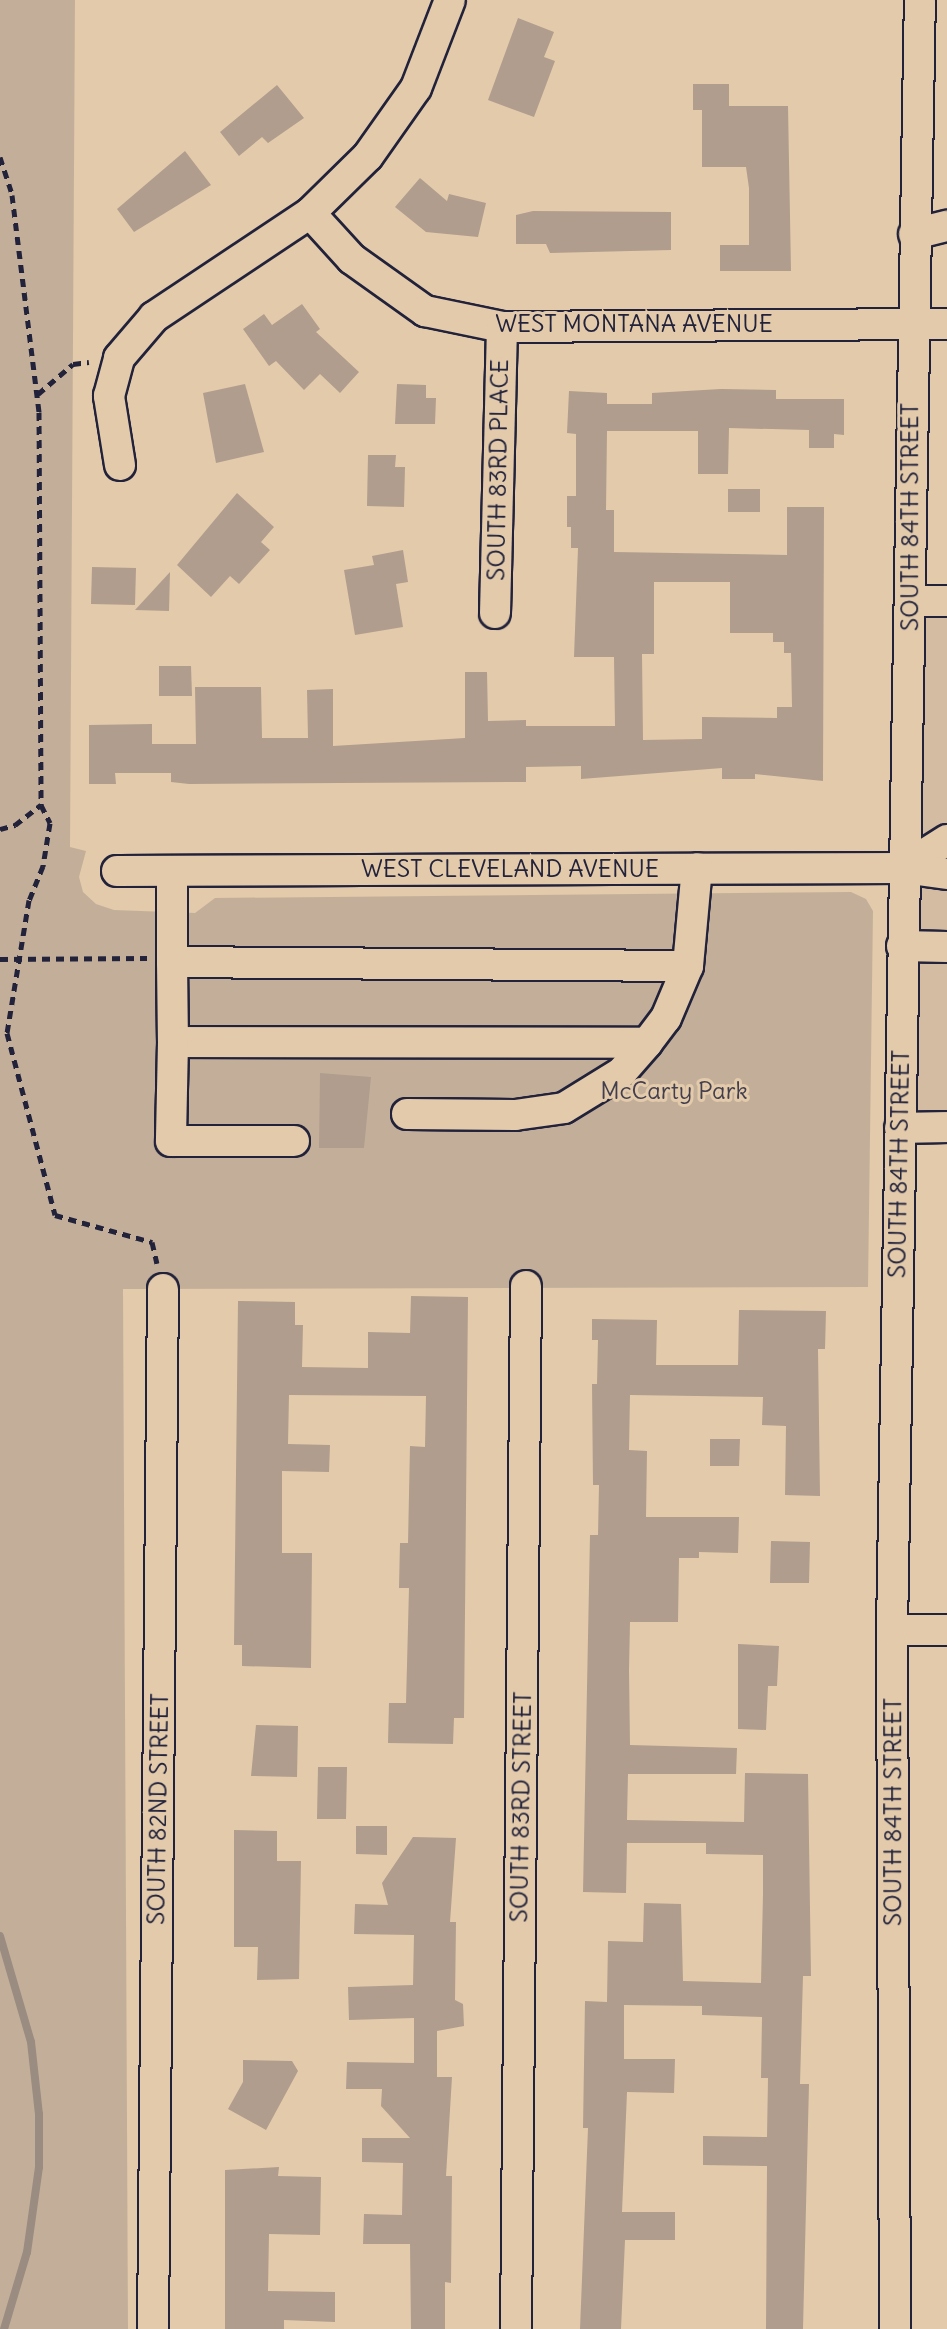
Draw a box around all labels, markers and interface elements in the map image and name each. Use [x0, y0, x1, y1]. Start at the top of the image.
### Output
street label: WEST MONTANA AVENUE [495, 310, 773, 338]
street label: SOUTH 83RD PLACE [482, 359, 514, 581]
street label: SOUTH 84TH STREET [896, 403, 924, 631]
street label: WEST CLEVELAND AVENUE [361, 855, 659, 883]
street label: SOUTH 84TH STREET [883, 1050, 915, 1278]
park label: McCarty Park [600, 1077, 748, 1105]
street label: SOUTH 83RD STREET [505, 1691, 537, 1923]
street label: SOUTH 82ND STREET [142, 1693, 174, 1925]
street label: SOUTH 84TH STREET [879, 1698, 907, 1926]

